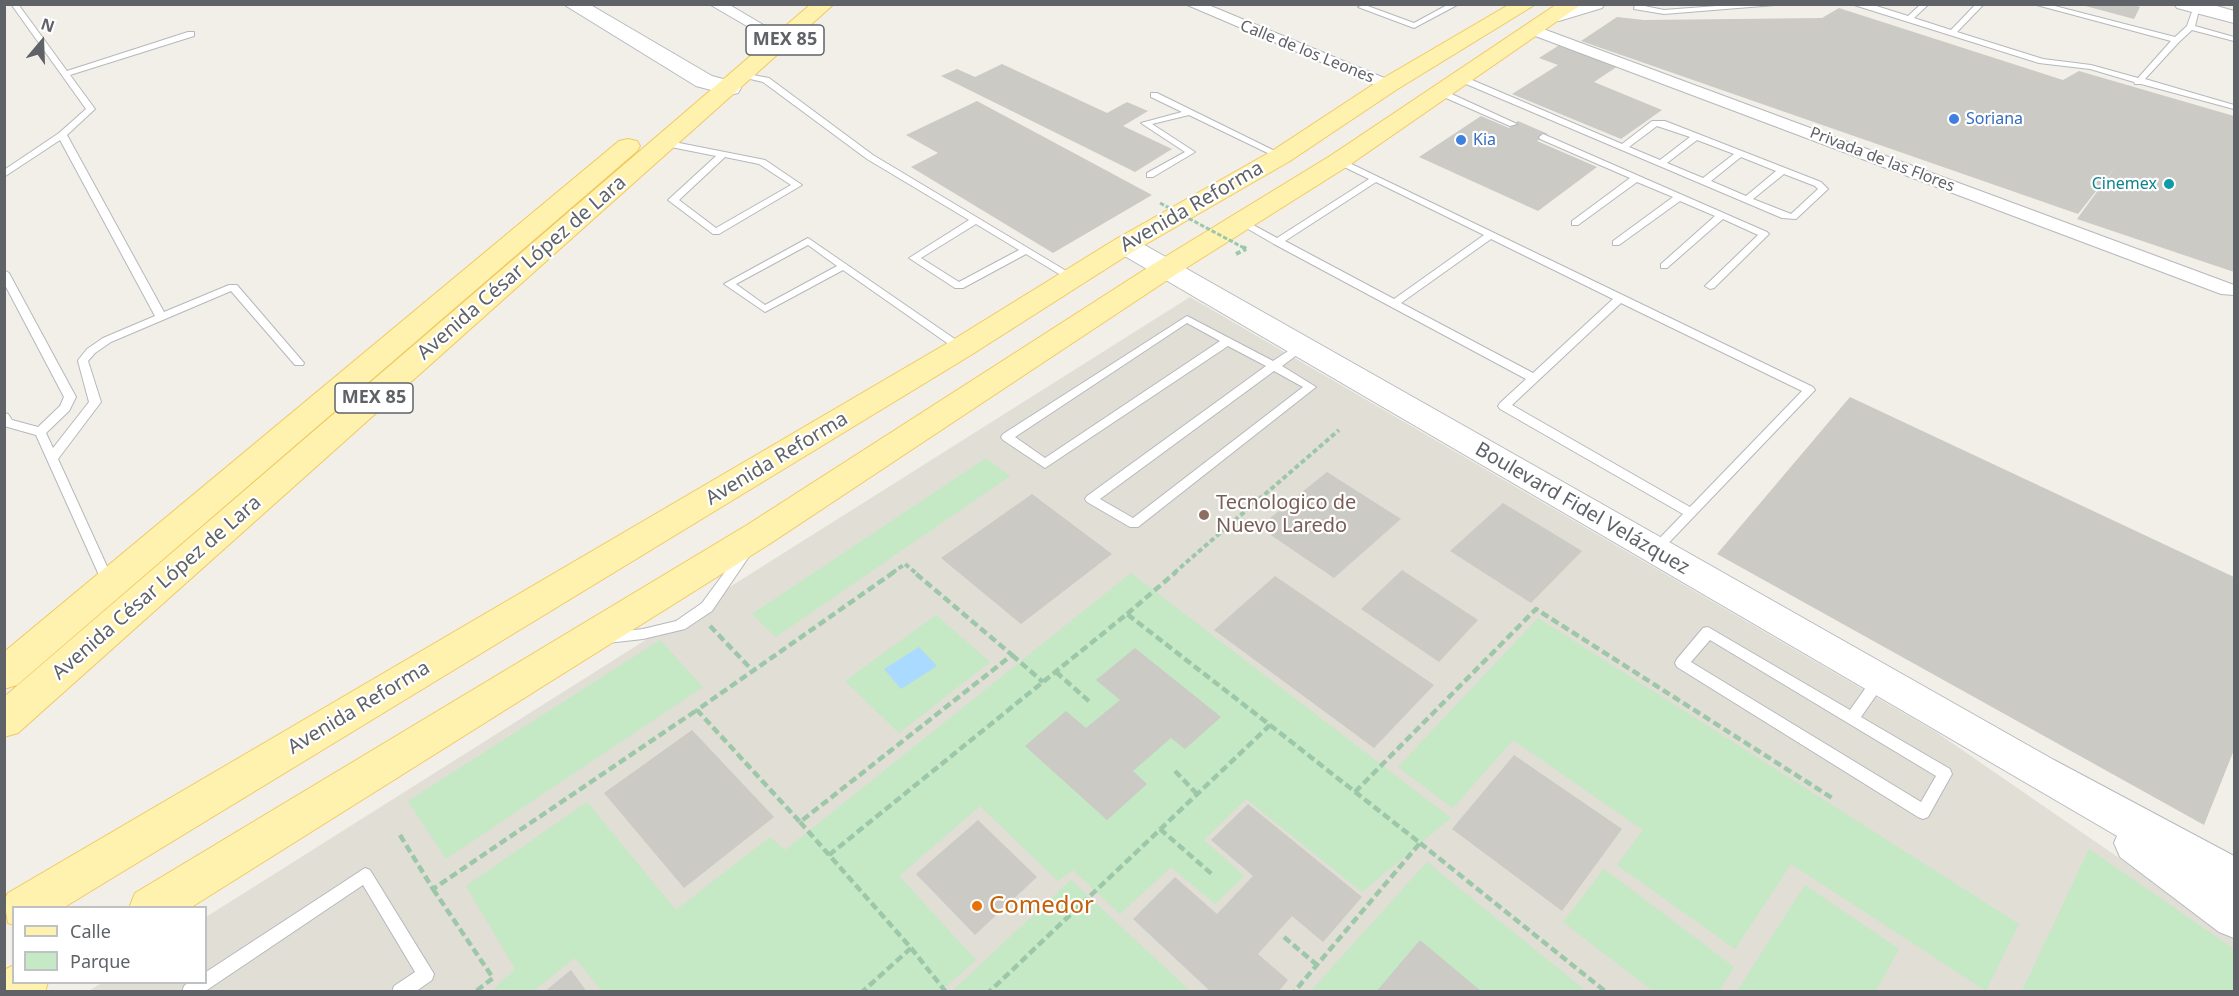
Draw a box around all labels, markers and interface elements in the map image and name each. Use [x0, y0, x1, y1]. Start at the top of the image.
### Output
north arrow [12, 12, 72, 72]
text: N [38, 12, 58, 37]
street label: Calle de los Leones [1237, 16, 1377, 88]
road number: MEX 85 [746, 25, 824, 55]
place label: Soriana [1966, 109, 2023, 129]
marker: Soriana [1947, 112, 1961, 126]
street label: Privada de las Flores [1807, 124, 1957, 196]
place label: Kia [1473, 130, 1496, 150]
marker: Kia [1454, 133, 1468, 147]
street label: Avenida Reforma [1116, 156, 1268, 258]
street label: Avenida César López de Lara [413, 171, 631, 365]
place label: Cinemex [2092, 174, 2157, 194]
marker: Cinemex [2162, 177, 2176, 191]
road number: MEX 85 [335, 383, 413, 413]
street label: Avenida Reforma [702, 407, 852, 511]
street label: Boulevard Fidel Velázquez [1471, 438, 1693, 580]
street label: Avenida César López de Lara [48, 491, 266, 685]
place label: Tecnologico de Nuevo Laredo [1216, 491, 1356, 538]
marker: Tecnologico de Nuevo Laredo [1197, 508, 1211, 522]
street label: Avenida Reforma [284, 656, 434, 760]
place label: Comedor [989, 892, 1094, 920]
marker: Comedor [970, 899, 984, 913]
legend [12, 906, 207, 984]
text: Calle [70, 919, 111, 943]
text: Parque [70, 949, 130, 973]

